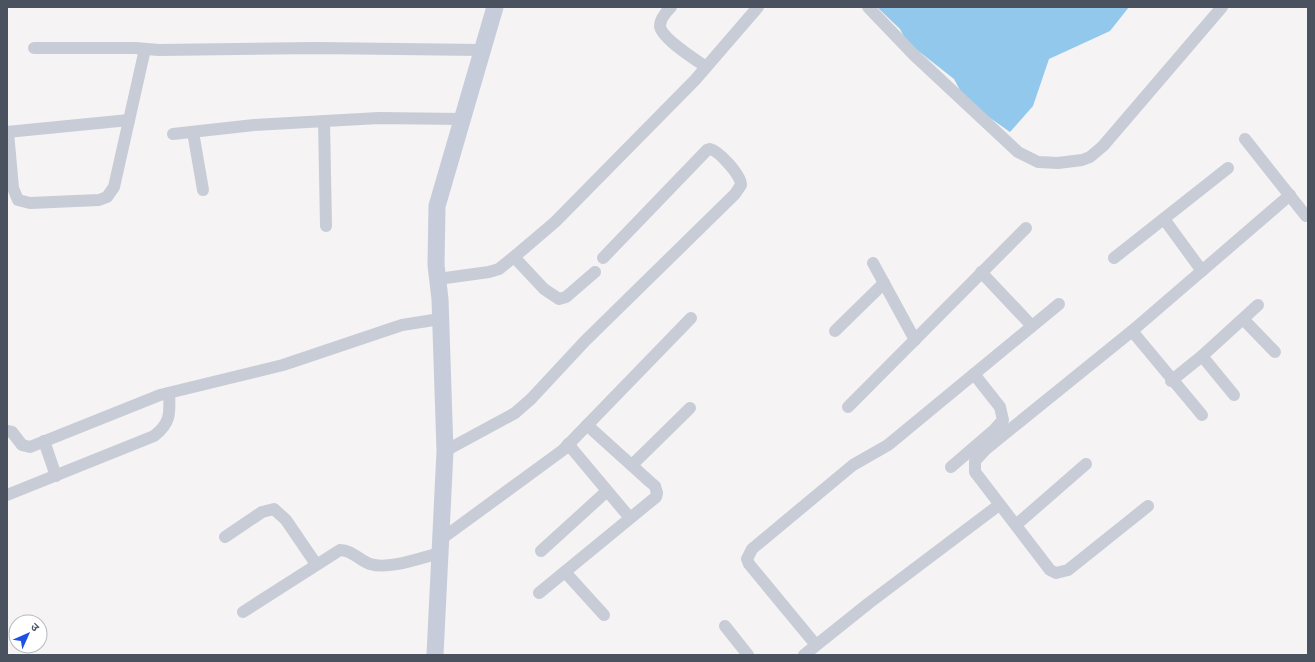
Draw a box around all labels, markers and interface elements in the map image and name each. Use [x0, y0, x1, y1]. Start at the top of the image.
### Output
north arrow [8, 614, 48, 654]
text: उ [28, 620, 42, 635]

